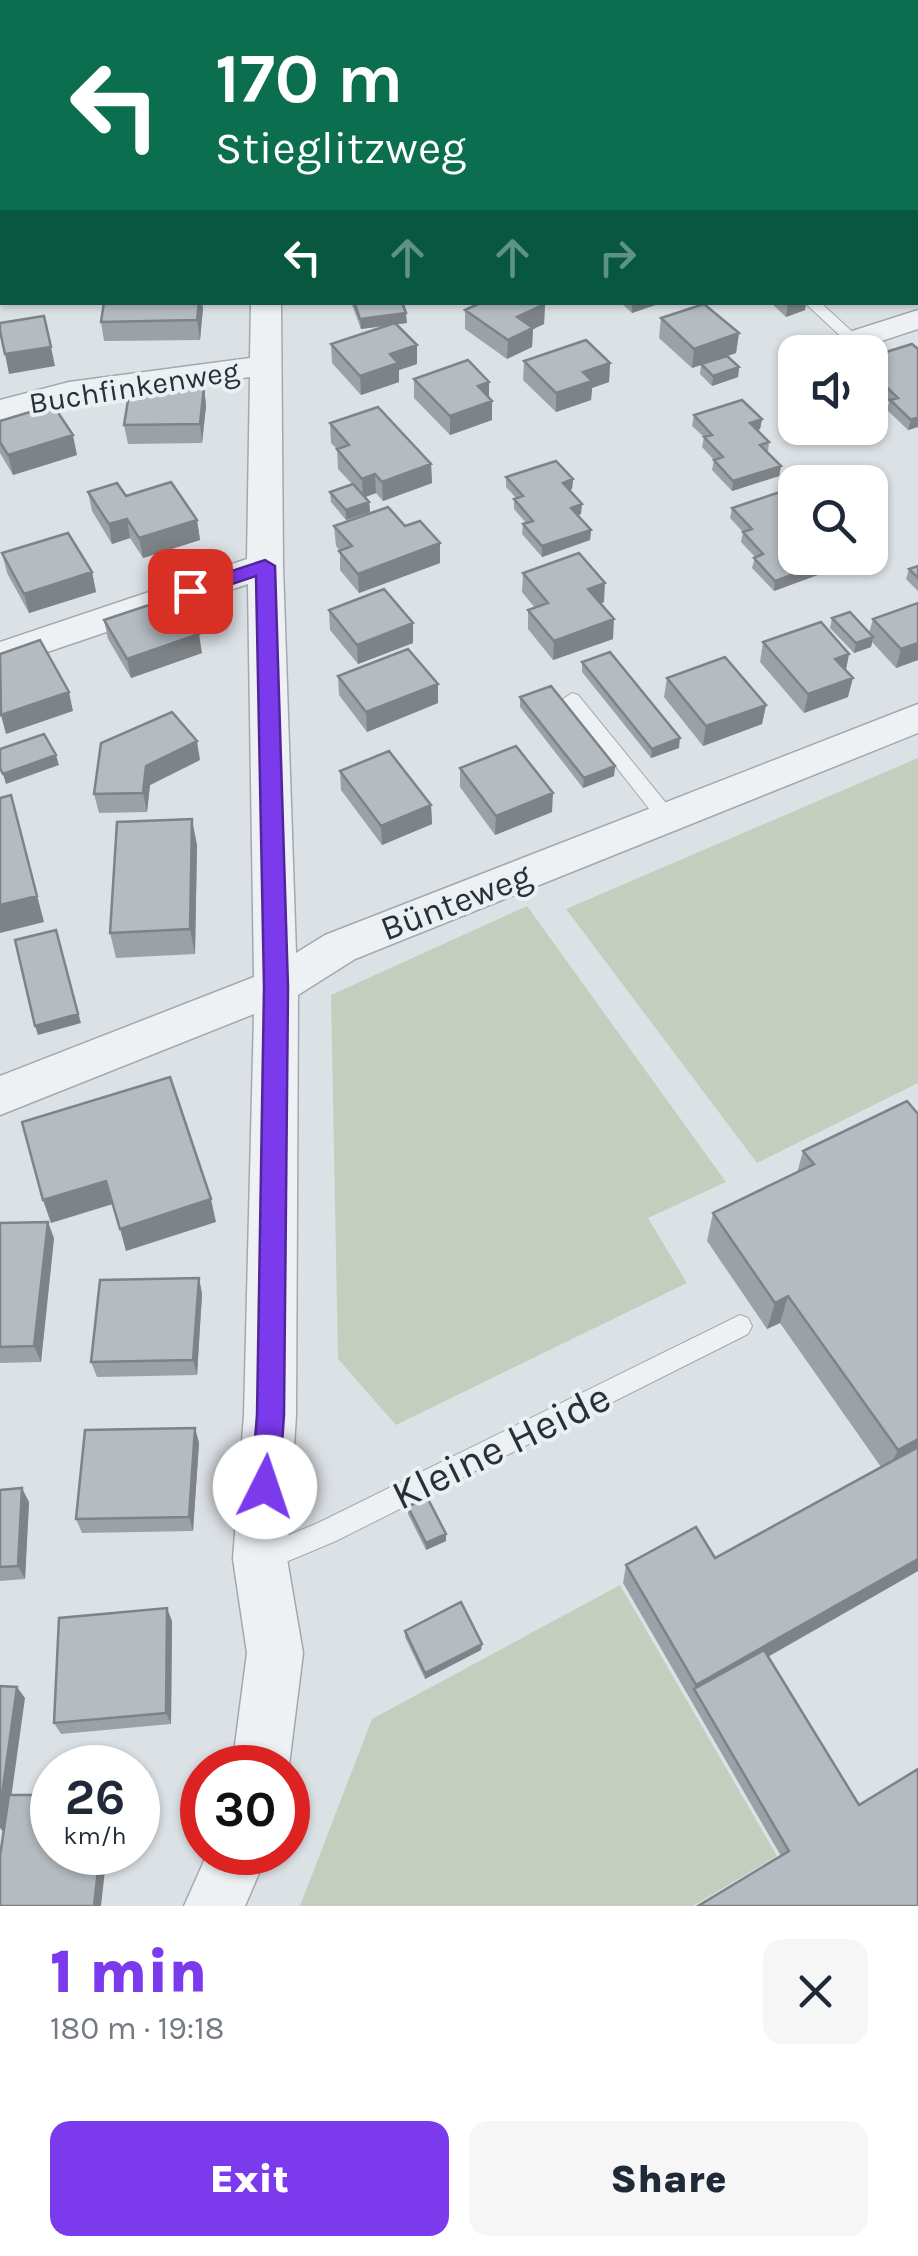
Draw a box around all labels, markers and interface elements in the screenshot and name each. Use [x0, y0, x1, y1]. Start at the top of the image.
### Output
text: 170 m [215, 38, 403, 120]
icon: left [50, 40, 180, 170]
text: Stieglitzweg [215, 122, 466, 174]
icon: left [275, 230, 330, 285]
icon: ahead [380, 230, 435, 285]
icon: ahead [485, 230, 540, 285]
icon: right [590, 230, 645, 285]
map controls [778, 335, 888, 575]
button: sound [778, 335, 888, 445]
street label: Buchfinkenweg [26, 353, 242, 421]
button: search [778, 465, 888, 575]
pin [148, 549, 233, 634]
icon: arrive [163, 564, 218, 619]
street label: Bünteweg [375, 854, 537, 950]
street label: Kleine Heide [384, 1372, 618, 1520]
position arrow [213, 1435, 317, 1539]
speed limit sign: 30 [180, 1745, 310, 1875]
text: 26 [65, 1768, 125, 1827]
text: km/h [63, 1821, 127, 1850]
text: 1 min [50, 1937, 207, 2007]
button: close [763, 1939, 868, 2044]
text: 180 m · 19:18 [50, 2010, 224, 2047]
button: Exit [50, 2121, 449, 2236]
button: Share [469, 2121, 868, 2236]

